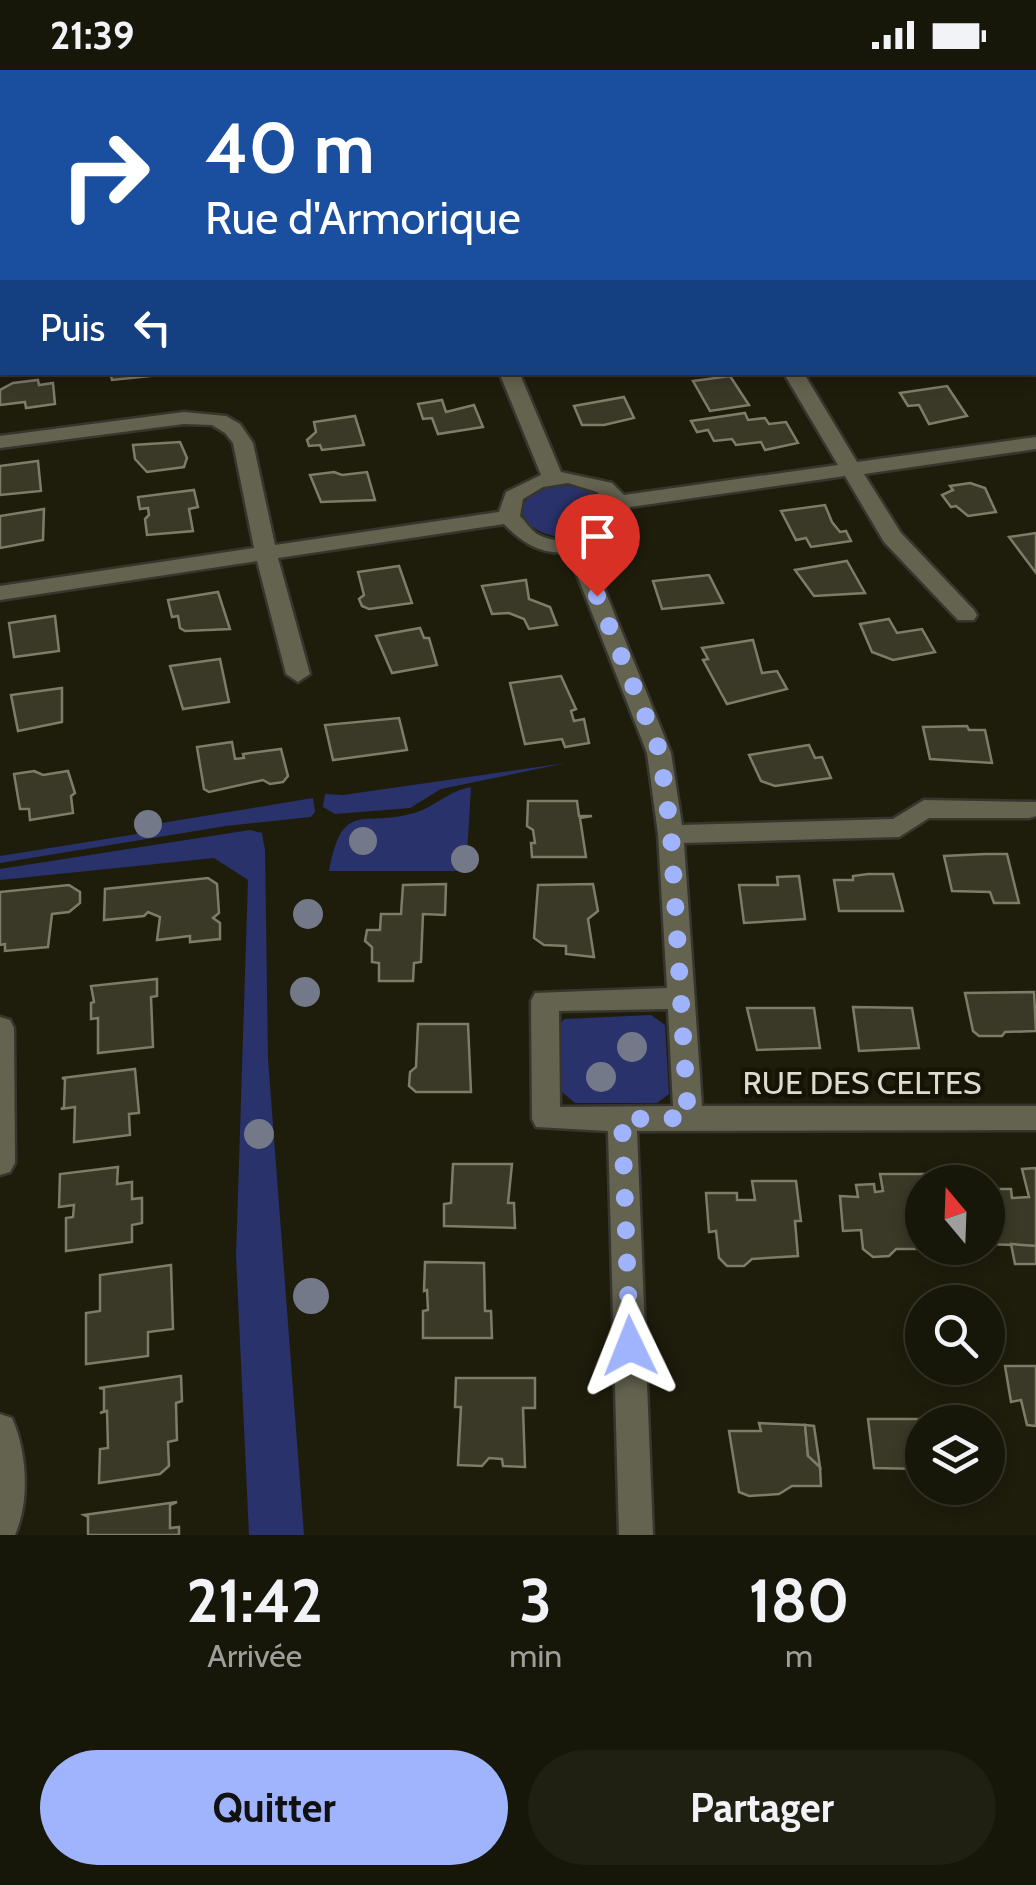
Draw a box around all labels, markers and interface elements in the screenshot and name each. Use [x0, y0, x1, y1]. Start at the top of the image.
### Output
text: 21:39 [50, 12, 134, 59]
text: 40 m [205, 105, 374, 191]
icon: right [40, 110, 170, 240]
text: Rue d'Armorique [205, 191, 521, 245]
icon: left [125, 300, 180, 355]
text: Puis [40, 304, 105, 351]
pin [555, 494, 640, 597]
icon: arrive [570, 509, 625, 564]
street label: RUE DES CELTES [742, 1063, 982, 1102]
north arrow [905, 1165, 1005, 1265]
map controls [905, 1165, 1005, 1505]
button: search [905, 1285, 1005, 1385]
position arrow [578, 1294, 682, 1398]
button: layers [905, 1405, 1005, 1505]
text: 21:42 [187, 1564, 323, 1637]
text: 3 [520, 1564, 552, 1637]
text: 180 [749, 1564, 849, 1637]
text: Arrivée [207, 1636, 302, 1675]
text: min [509, 1636, 562, 1675]
text: m [785, 1636, 813, 1675]
button: Quitter [40, 1750, 508, 1865]
button: Partager [528, 1750, 996, 1865]

